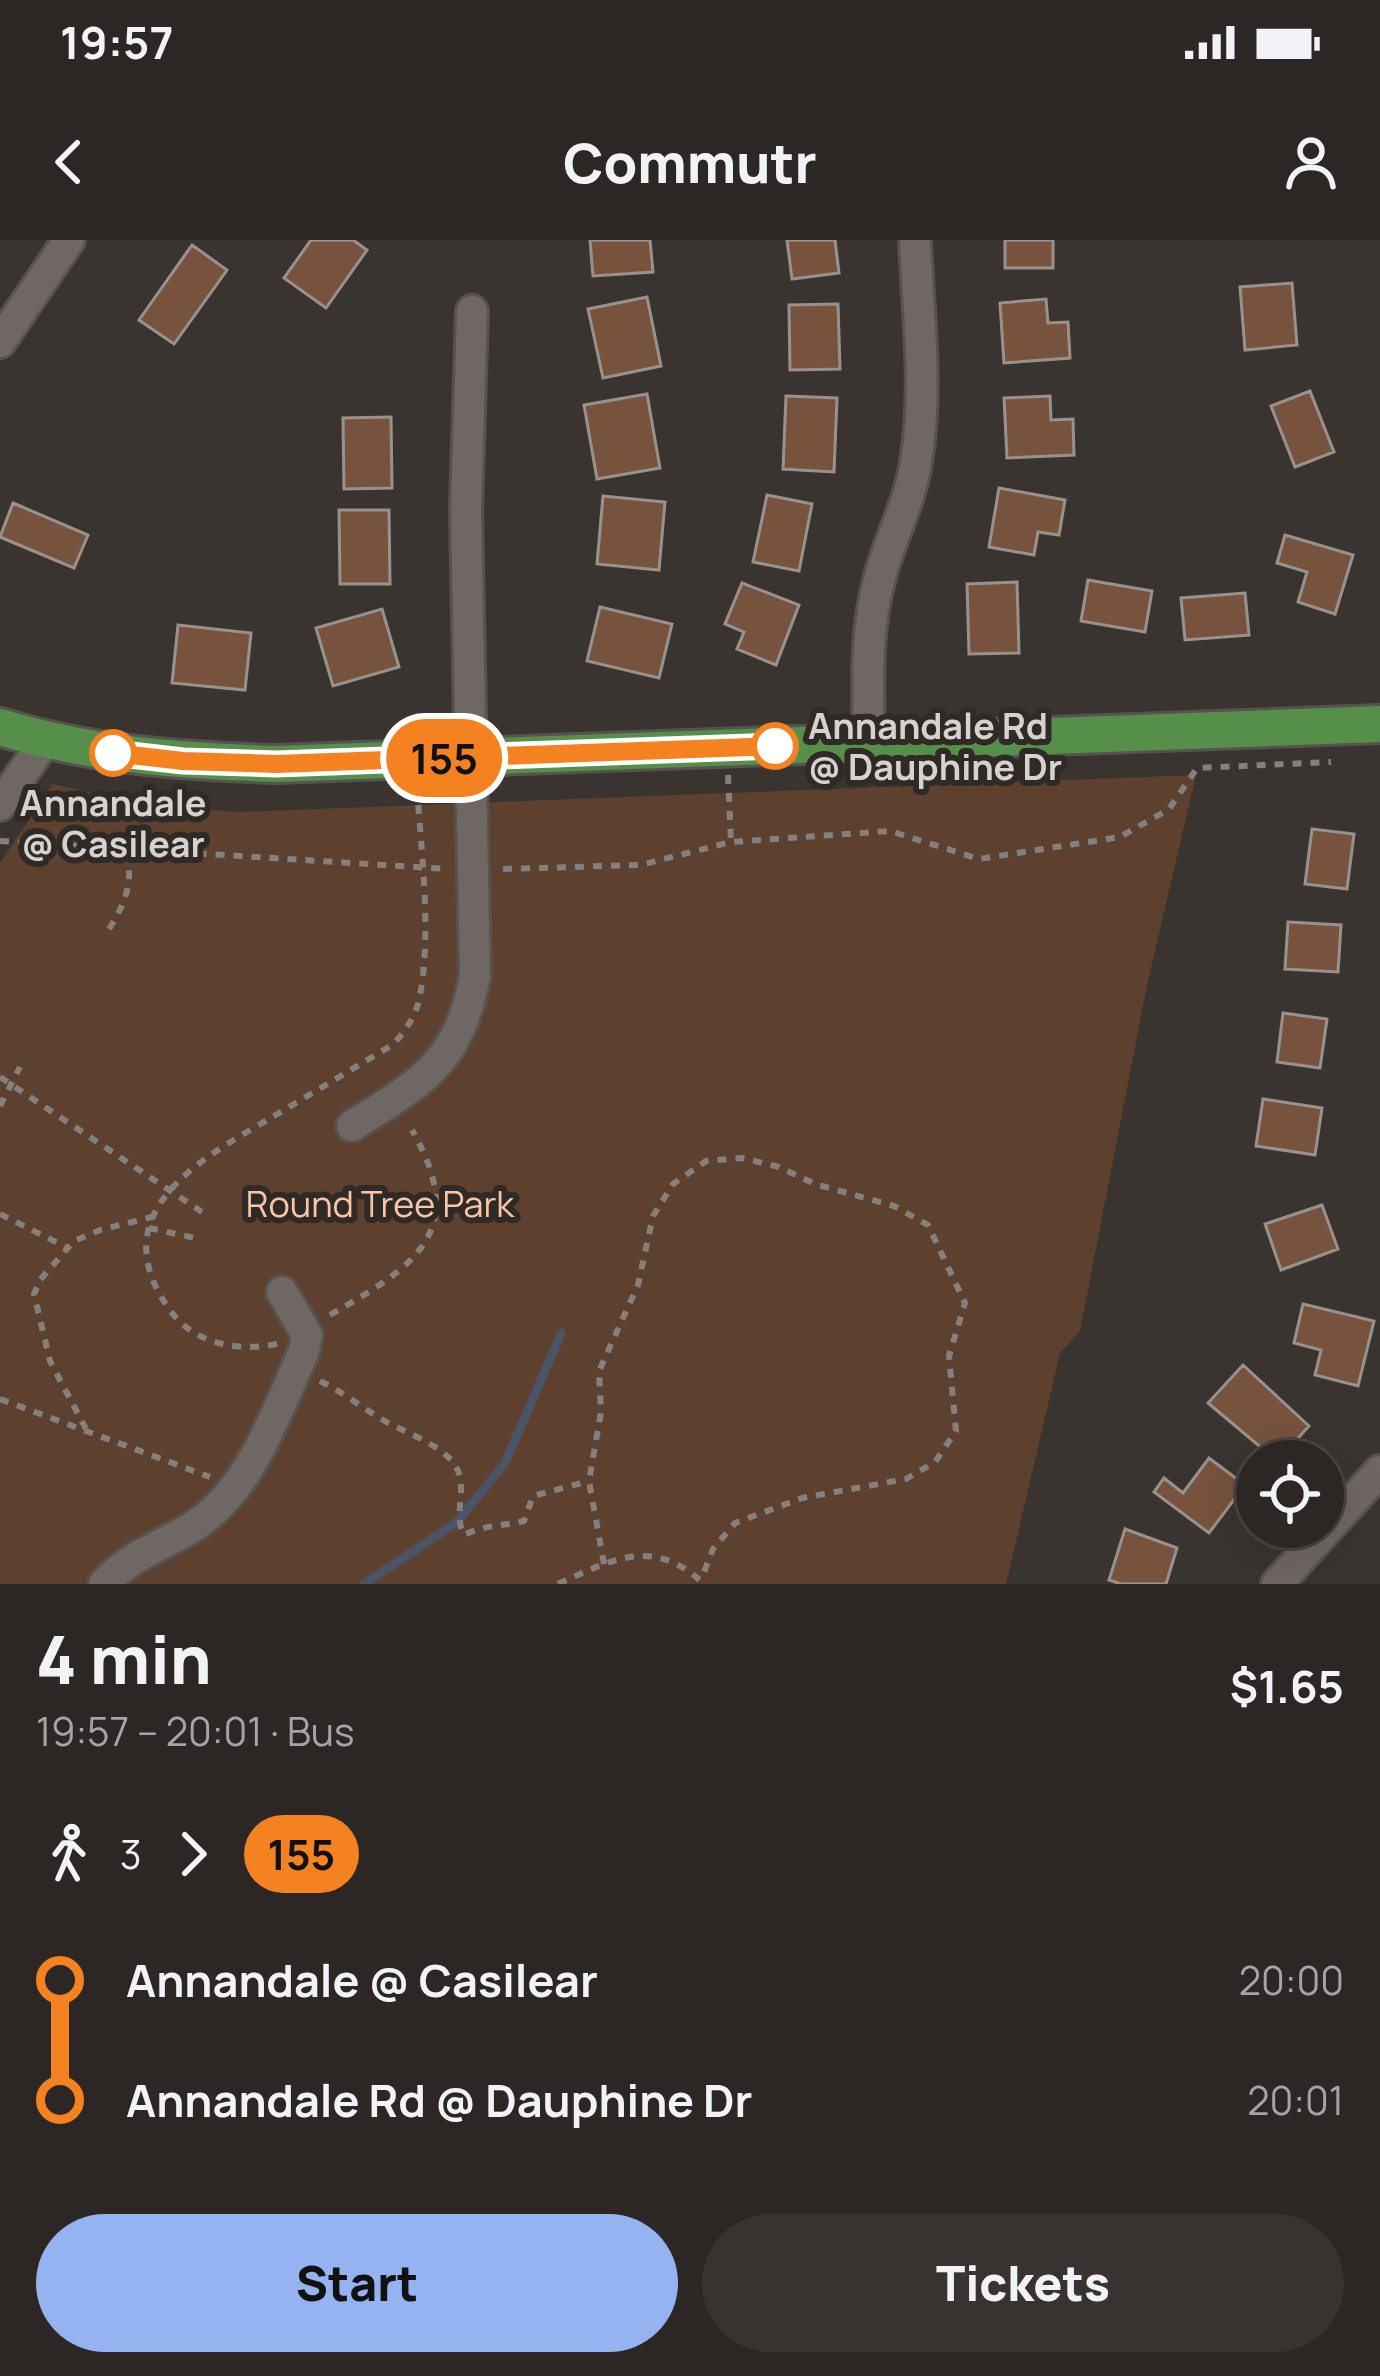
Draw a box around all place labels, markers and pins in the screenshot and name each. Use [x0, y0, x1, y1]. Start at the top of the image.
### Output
place label: Annandale Rd @ Dauphine Dr [808, 701, 1062, 791]
marker: Annandale Rd @ Dauphine Dr [753, 724, 797, 768]
marker: Annandale @ Casilear [91, 731, 135, 775]
place label: Annandale @ Casilear [20, 778, 206, 868]

